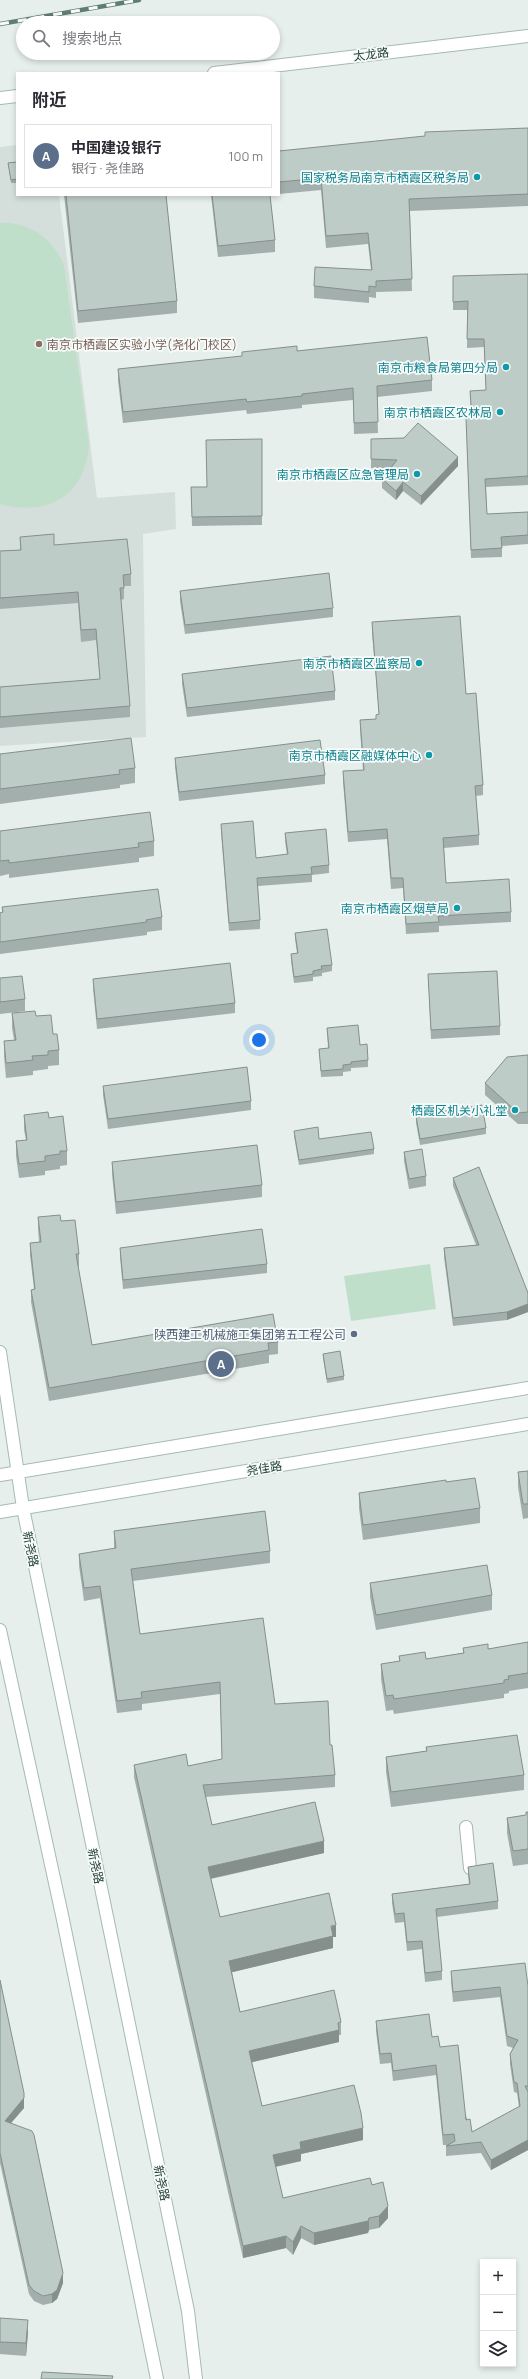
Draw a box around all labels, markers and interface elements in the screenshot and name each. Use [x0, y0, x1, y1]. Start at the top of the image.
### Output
search box [16, 16, 280, 60]
icon: search [30, 27, 52, 49]
text: 搜索地点 [62, 28, 122, 49]
street label: 太龙路 [352, 43, 390, 65]
text: 附近 [32, 88, 66, 111]
text: 中国建设银行 [71, 137, 161, 158]
text: A [42, 147, 50, 165]
text: 100 m [228, 147, 263, 165]
text: 银行 · 尧佳路 [71, 159, 144, 177]
place label: 国家税务局南京市栖霞区税务局 [301, 169, 469, 186]
marker: 国家税务局南京市栖霞区税务局 [472, 172, 482, 182]
place label: 南京市栖霞区实验小学(尧化门校区) [47, 336, 237, 353]
marker: 南京市栖霞区实验小学(尧化门校区) [34, 339, 44, 349]
place label: 南京市粮食局第四分局 [378, 359, 498, 376]
marker: 南京市粮食局第四分局 [501, 362, 511, 372]
place label: 南京市栖霞区农林局 [384, 404, 492, 421]
marker: 南京市栖霞区农林局 [495, 407, 505, 417]
place label: 南京市栖霞区应急管理局 [277, 466, 409, 483]
marker: 南京市栖霞区应急管理局 [412, 469, 422, 479]
place label: 南京市栖霞区监察局 [303, 655, 411, 672]
marker: 南京市栖霞区监察局 [414, 658, 424, 668]
place label: 南京市栖霞区融媒体中心 [289, 747, 421, 764]
marker: 南京市栖霞区融媒体中心 [424, 750, 434, 760]
place label: 南京市栖霞区烟草局 [341, 900, 449, 917]
marker: 南京市栖霞区烟草局 [452, 903, 462, 913]
your location [249, 1030, 269, 1050]
place label: 栖霞区机关小礼堂 [411, 1102, 507, 1119]
marker: 栖霞区机关小礼堂 [510, 1105, 520, 1115]
place label: 陕西建工机械施工集团第五工程公司 [154, 1326, 346, 1343]
marker: 陕西建工机械施工集团第五工程公司 [349, 1329, 359, 1339]
pin: A [208, 1349, 234, 1379]
street label: 尧佳路 [245, 1457, 283, 1479]
street label: 新尧路 [19, 1530, 43, 1568]
street label: 新尧路 [84, 1847, 108, 1885]
street label: 新尧路 [150, 2164, 174, 2202]
map controls [480, 2259, 516, 2367]
button: + [480, 2259, 516, 2295]
button: − [480, 2295, 516, 2331]
button: layers [480, 2331, 516, 2367]

